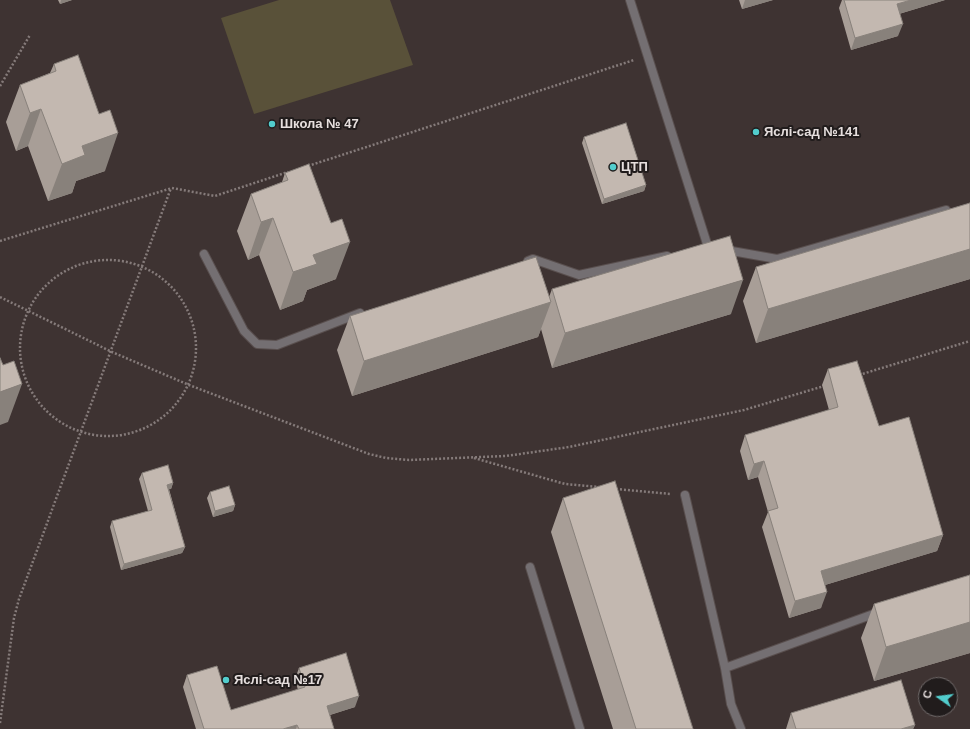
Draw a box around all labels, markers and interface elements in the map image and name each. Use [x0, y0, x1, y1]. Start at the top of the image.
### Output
place label: Школа № 47 [280, 116, 359, 132]
marker: Школа № 47 [267, 119, 277, 129]
place label: Яслі-сад №141 [764, 124, 859, 140]
marker: Яслі-сад №141 [751, 127, 761, 137]
place label: ЦТП [621, 159, 648, 175]
marker: ЦТП [608, 162, 618, 172]
place label: Яслі-сад №17 [234, 672, 322, 688]
marker: Яслі-сад №17 [221, 675, 231, 685]
north arrow [918, 677, 958, 717]
text: С [921, 689, 934, 700]

